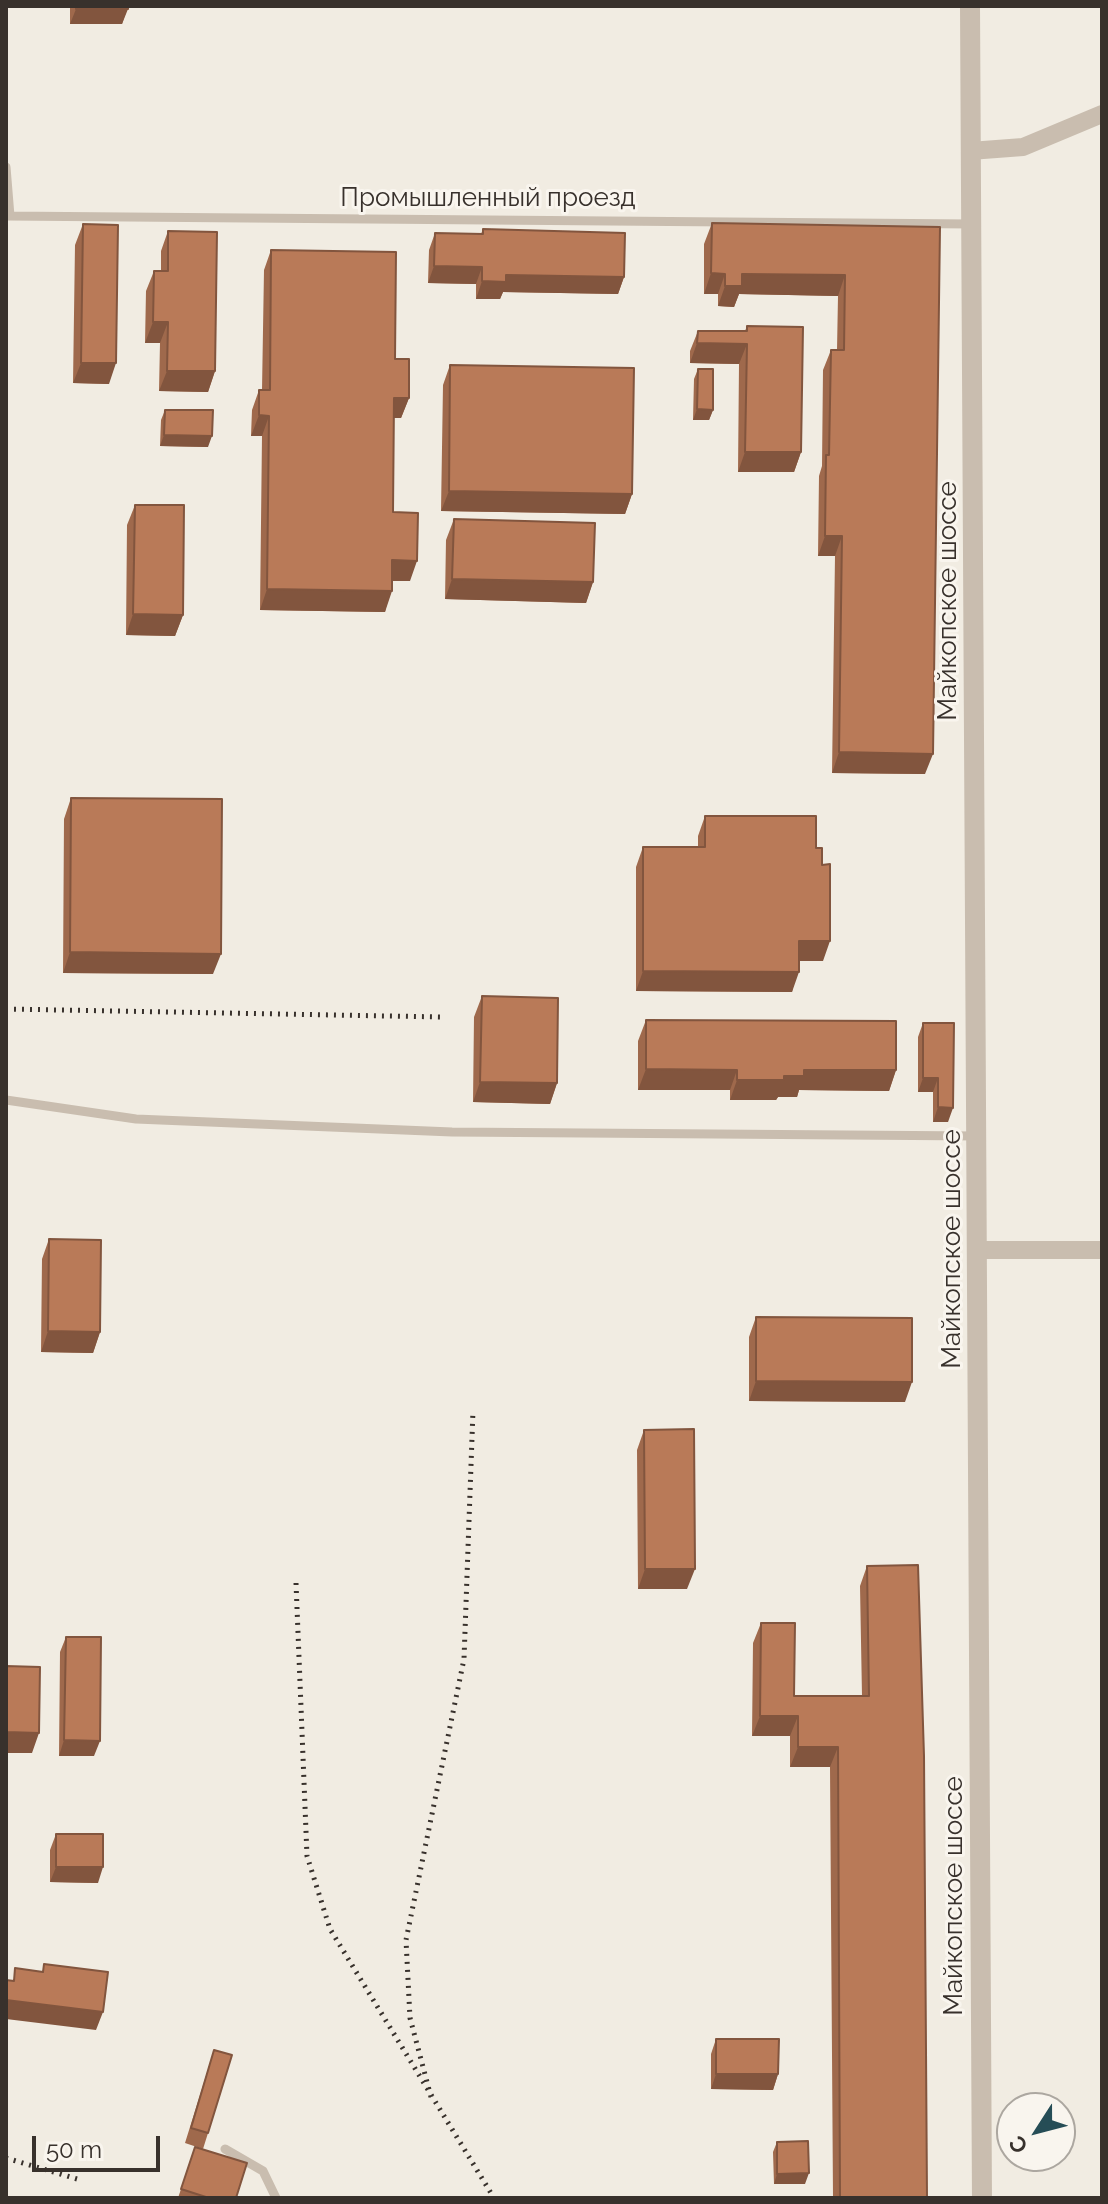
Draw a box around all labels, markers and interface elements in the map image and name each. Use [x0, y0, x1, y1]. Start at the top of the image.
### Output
street label: Промышленный проезд [340, 182, 636, 214]
street label: Майкопское шоссе [932, 481, 964, 721]
street label: Майкопское шоссе [936, 1129, 968, 1369]
street label: Майкопское шоссе [938, 1776, 970, 2016]
north arrow [996, 2092, 1076, 2172]
scale bar [36, 2120, 164, 2170]
text: С [1003, 2131, 1033, 2159]
text: 50 m [46, 2135, 102, 2164]

